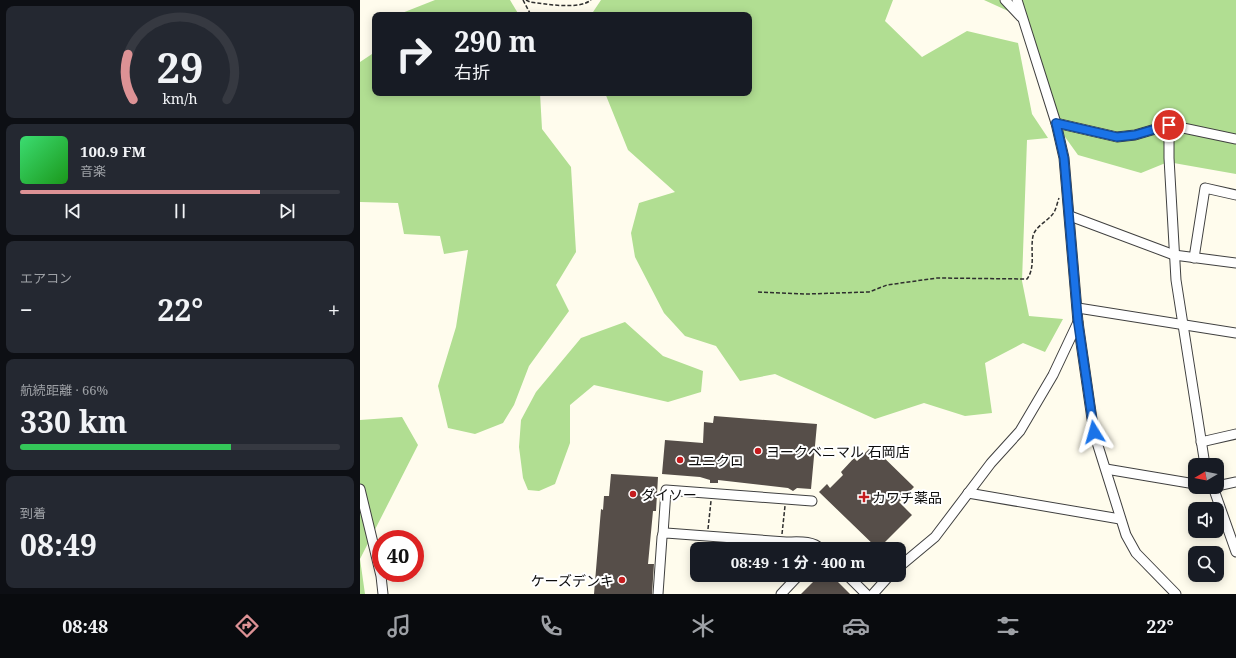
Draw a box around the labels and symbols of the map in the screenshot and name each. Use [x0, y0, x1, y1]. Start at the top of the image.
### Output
pin [1152, 108, 1186, 142]
position arrow [1073, 411, 1115, 453]
place label: ヨークベニマル 石岡店 [766, 442, 910, 461]
marker: ヨークベニマル 石岡店 [753, 446, 763, 456]
place label: ユニクロ [688, 451, 744, 470]
marker: ユニクロ [675, 455, 685, 465]
north arrow [1188, 458, 1224, 494]
place label: ダイソー [641, 485, 697, 504]
place label: カワチ薬品 [872, 488, 942, 507]
marker: ダイソー [628, 489, 638, 499]
marker: カワチ薬品 [859, 492, 869, 502]
speed limit sign: 40 [372, 530, 424, 582]
place label: ケーズデンキ [531, 571, 614, 590]
marker: ケーズデンキ [617, 575, 627, 585]

